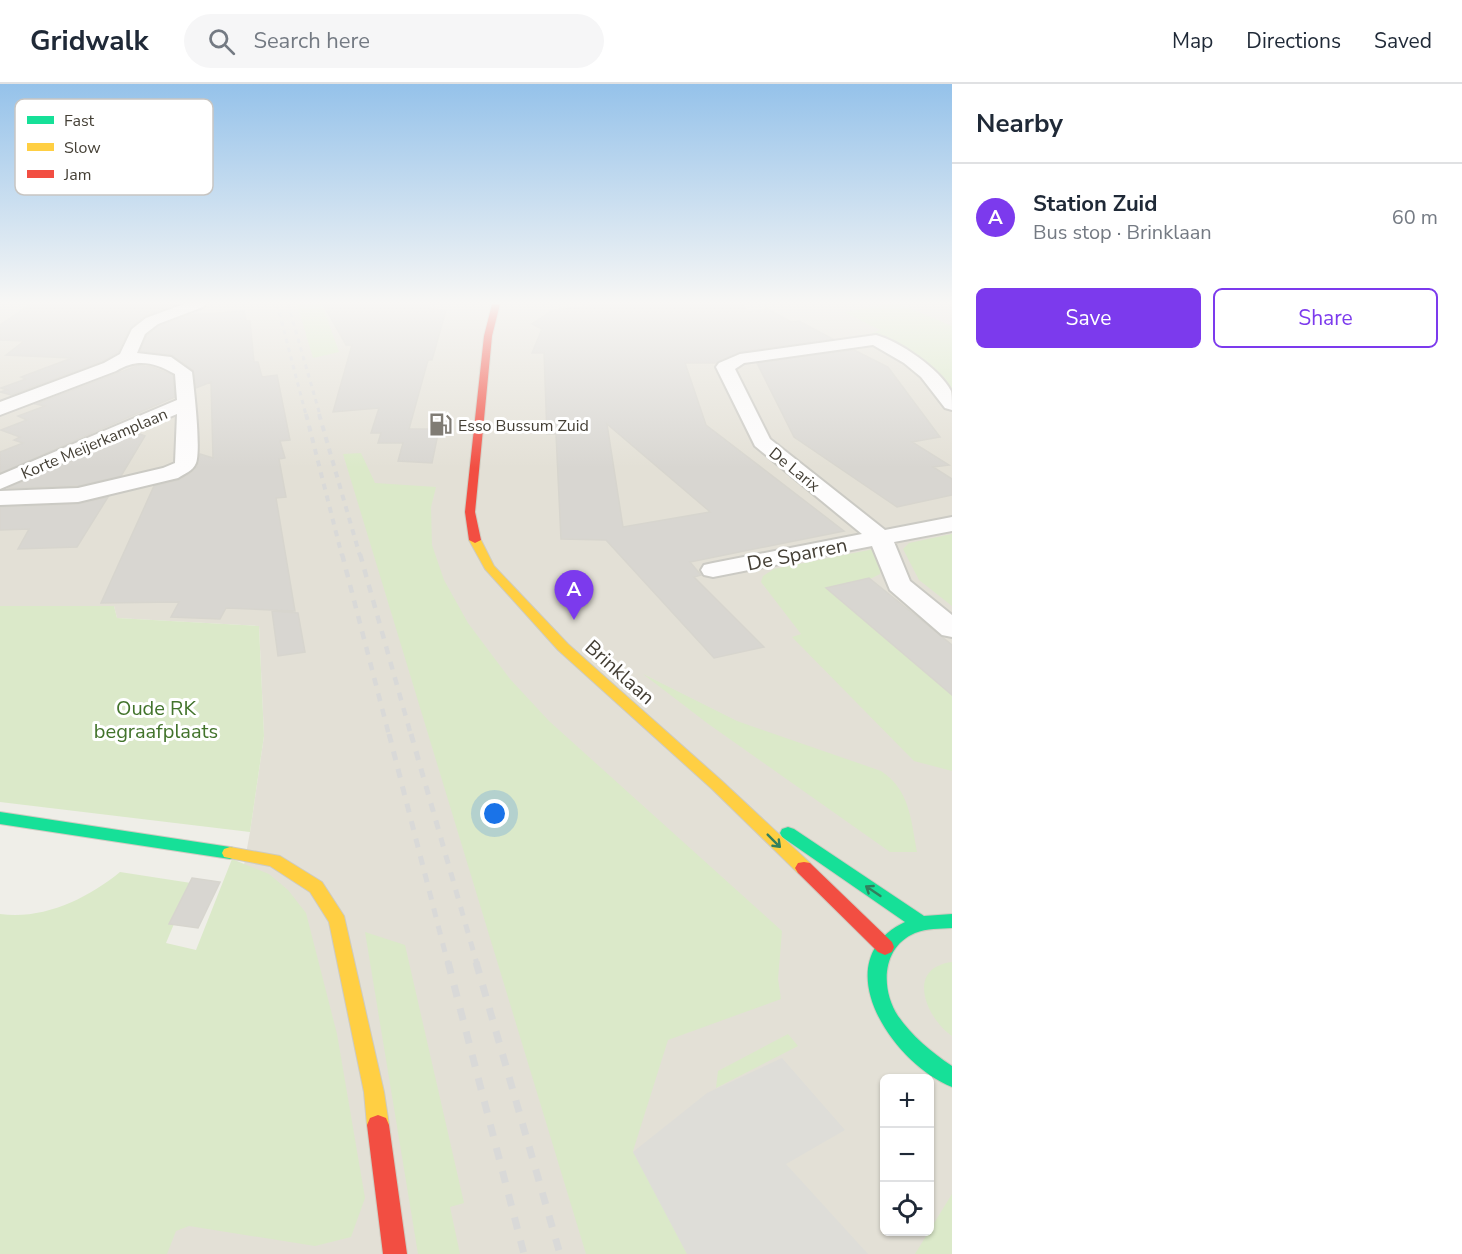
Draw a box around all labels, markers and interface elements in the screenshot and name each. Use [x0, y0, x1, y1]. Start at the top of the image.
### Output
search box [184, 14, 604, 68]
text: Gridwalk [30, 22, 148, 60]
icon: search [205, 25, 238, 58]
text: Search here [253, 26, 370, 56]
text: Map [1172, 27, 1213, 55]
text: Directions [1246, 27, 1341, 55]
text: Saved [1374, 27, 1432, 55]
legend [15, 99, 213, 195]
text: Nearby [976, 106, 1063, 141]
text: Fast [64, 110, 95, 132]
text: Slow [64, 137, 101, 159]
text: Jam [63, 164, 91, 186]
text: Station Zuid [1033, 189, 1157, 219]
text: A [988, 204, 1003, 231]
text: 60 m [1392, 204, 1438, 231]
text: Bus stop · Brinklaan [1033, 219, 1212, 246]
button: Save [976, 288, 1201, 348]
button: Share [1213, 288, 1438, 348]
street label: Korte Meijerkamplaan [18, 403, 171, 485]
fuel station icon: Esso Bussum Zuid [427, 412, 453, 438]
place label: Esso Bussum Zuid [458, 415, 589, 437]
street label: De Larix [764, 443, 825, 497]
street label: De Sparren [745, 532, 849, 577]
pin: A [554, 570, 594, 620]
street label: Brinklaan [579, 634, 660, 711]
park label: Oude RK begraafplaats [94, 695, 218, 745]
your location [480, 799, 509, 828]
one-way arrow [767, 833, 782, 848]
one-way arrow [865, 885, 882, 897]
map controls [880, 1074, 934, 1236]
button: + [880, 1074, 934, 1128]
button: − [880, 1128, 934, 1182]
button: locate [880, 1182, 934, 1236]

